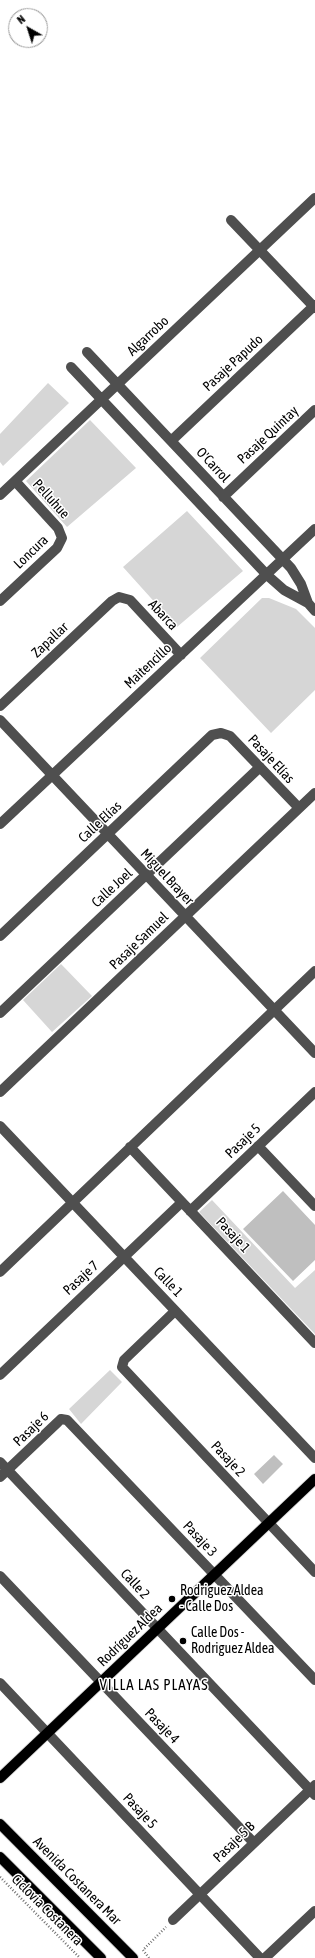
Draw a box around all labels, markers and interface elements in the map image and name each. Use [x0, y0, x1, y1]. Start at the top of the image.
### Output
north arrow [8, 8, 48, 48]
text: N [15, 13, 27, 26]
street label: Algarrobo [124, 313, 172, 359]
street label: Pasaje Papudo [200, 331, 266, 395]
street label: Pasaje Quintay [234, 402, 302, 468]
street label: O'Carrol [193, 444, 233, 486]
street label: Pelluhue [29, 476, 73, 522]
street label: Loncura [10, 532, 52, 572]
street label: Abarca [145, 596, 181, 634]
street label: Zapallar [28, 619, 72, 661]
street label: Maitencillo [121, 640, 175, 692]
street label: Pasaje Elías [244, 731, 298, 787]
street label: Calle Elías [75, 798, 125, 846]
street label: Miguel Brayer [137, 845, 197, 909]
street label: Calle Joel [88, 865, 136, 911]
street label: Pasaje Samuel [106, 909, 172, 973]
street label: Pasaje 5 [222, 1120, 264, 1162]
street label: Pasaje 1 [212, 1214, 254, 1256]
street label: Pasaje 7 [60, 1257, 102, 1299]
street label: Calle 1 [150, 1264, 186, 1300]
street label: Pasaje 6 [10, 1408, 52, 1450]
street label: Pasaje 2 [207, 1438, 249, 1480]
street label: Pasaje 3 [179, 1518, 221, 1560]
street label: Calle 2 [117, 1565, 153, 1603]
place label: Rodriguez Aldea - Calle Dos [180, 1583, 264, 1616]
marker: Rodriguez Aldea - Calle Dos [167, 1594, 177, 1604]
street label: Rodríguez Aldea [94, 1600, 166, 1670]
place label: Calle Dos - Rodriguez Aldea [191, 1625, 275, 1658]
marker: Calle Dos - Rodriguez Aldea [178, 1636, 188, 1646]
district label: VILLA LAS PLAYAS [99, 1676, 209, 1694]
street label: Pasaje 4 [141, 1705, 183, 1747]
street label: Pasaje 5 [119, 1790, 161, 1832]
street label: Pasaje 5 B [210, 1818, 258, 1866]
street label: Avenida Costanera Mar [29, 1833, 125, 1929]
street label: Ciclovia Costanera [8, 1871, 86, 1949]

